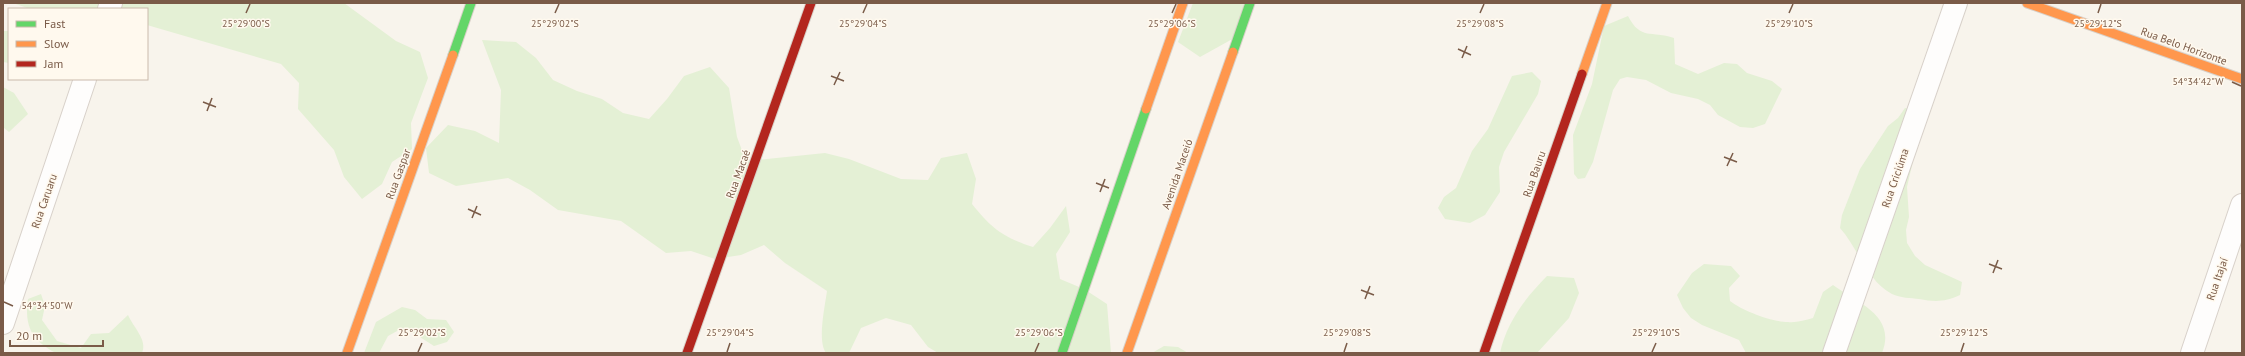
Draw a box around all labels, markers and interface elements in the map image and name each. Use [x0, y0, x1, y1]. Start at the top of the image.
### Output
legend [8, 8, 148, 80]
text: Fast [44, 16, 65, 31]
text: 25°29'00"S [222, 17, 270, 30]
text: 25°29'02"S [531, 17, 579, 30]
text: 25°29'04"S [839, 17, 887, 30]
text: 25°29'06"S [1148, 17, 1196, 30]
text: 25°29'08"S [1456, 17, 1504, 30]
text: 25°29'10"S [1765, 17, 1813, 30]
text: 25°29'12"S [2074, 17, 2122, 30]
street label: Rua Belo Horizonte [2139, 24, 2229, 68]
text: Slow [44, 36, 69, 51]
text: Jam [43, 56, 63, 71]
text: 54°34'42"W [2172, 75, 2224, 88]
street label: Avenida Maceió [1158, 137, 1196, 211]
street label: Rua Gaspar [382, 147, 414, 201]
street label: Rua Macaé [723, 147, 753, 200]
street label: Rua Criciúma [1878, 147, 1912, 209]
street label: Rua Bauru [1520, 149, 1548, 199]
street label: Rua Caruaru [28, 172, 60, 230]
street label: Rua Itajaí [2203, 256, 2231, 302]
text: 54°34'50"W [21, 299, 73, 312]
scale bar [10, 322, 103, 348]
text: 25°29'02"S [398, 326, 446, 339]
text: 25°29'04"S [706, 326, 754, 339]
text: 25°29'06"S [1015, 326, 1063, 339]
text: 25°29'08"S [1323, 326, 1371, 339]
text: 25°29'10"S [1632, 326, 1680, 339]
text: 25°29'12"S [1940, 326, 1988, 339]
text: 20 m [16, 328, 42, 343]

